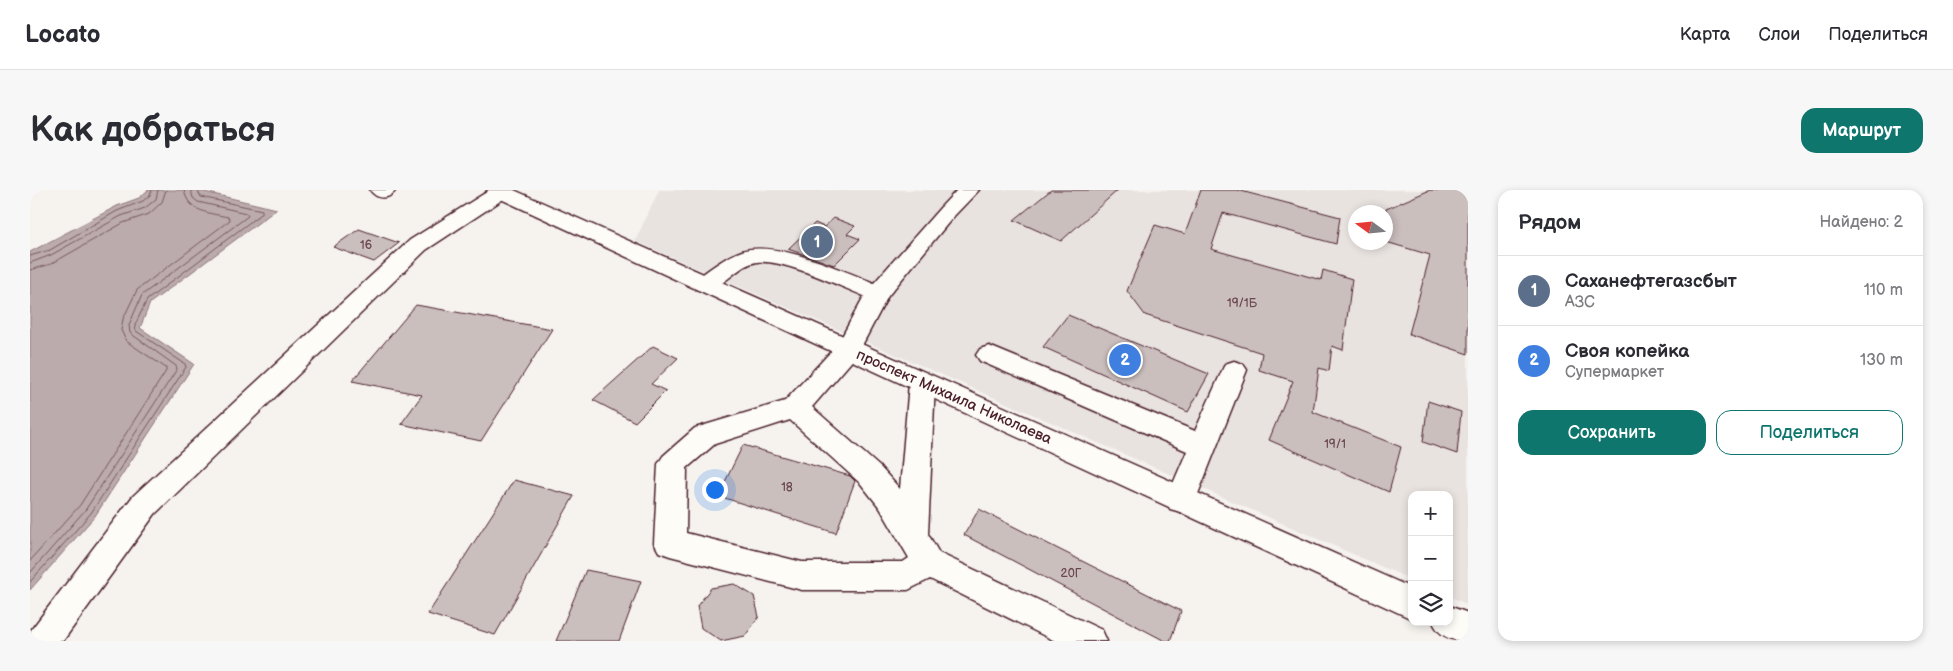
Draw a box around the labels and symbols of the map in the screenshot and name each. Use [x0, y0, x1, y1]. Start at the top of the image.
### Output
north arrow [1348, 205, 1393, 250]
pin: 1 [801, 223, 833, 261]
house number: 16 [360, 238, 372, 253]
house number: 19/1Б [1227, 296, 1258, 311]
pin: 2 [1109, 341, 1141, 379]
street label: проспект Михаила Николаева [853, 345, 1055, 449]
house number: 19/1 [1324, 437, 1346, 452]
your location [702, 477, 728, 503]
house number: 18 [781, 480, 793, 495]
house number: 20Г [1061, 566, 1082, 581]

